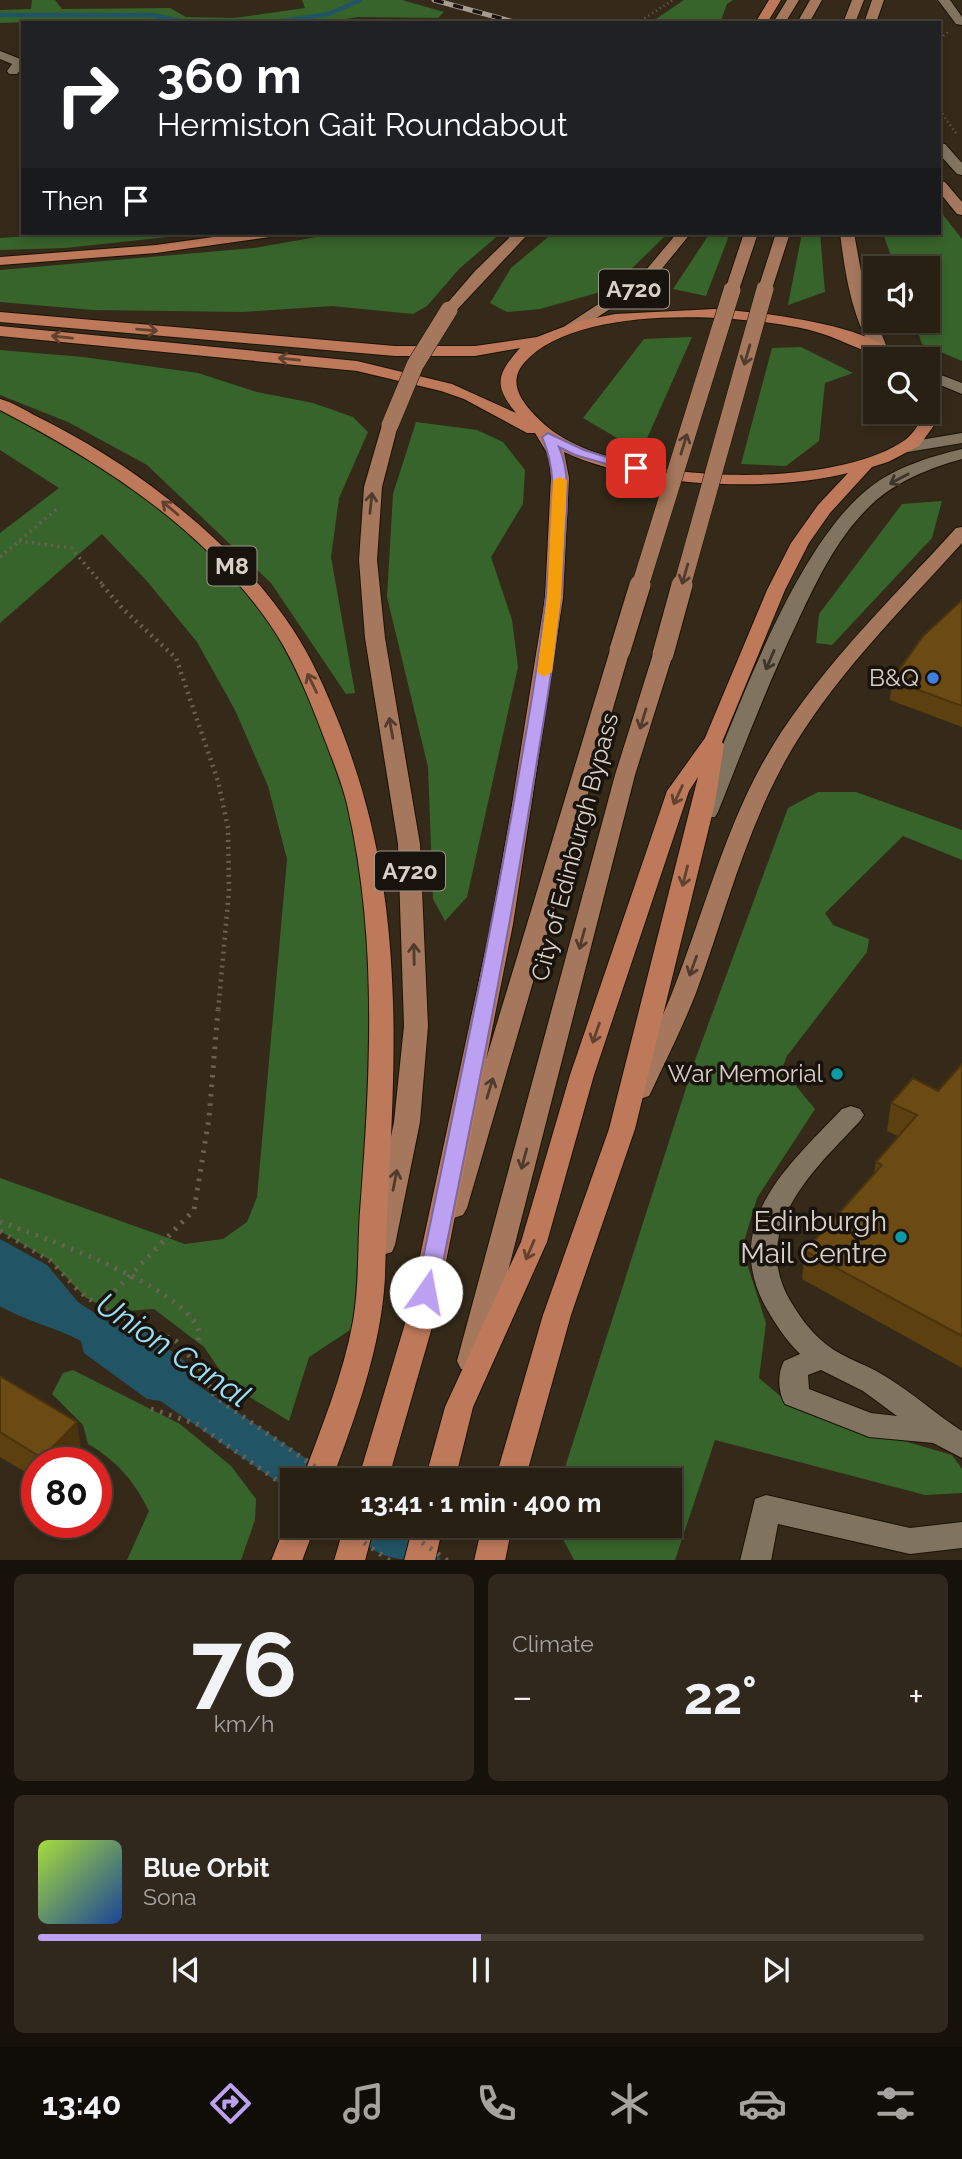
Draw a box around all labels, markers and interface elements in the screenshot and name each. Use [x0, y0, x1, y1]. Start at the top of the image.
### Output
text: 360 m [157, 47, 302, 104]
icon: right [42, 49, 133, 140]
text: Hermiston Gait Roundabout [157, 106, 568, 143]
icon: arrive [117, 182, 155, 220]
text: Then [42, 186, 103, 216]
map controls [863, 256, 940, 424]
button: sound [863, 256, 940, 333]
road number: A720 [599, 270, 669, 308]
one-way arrow [135, 324, 157, 337]
one-way arrow [52, 331, 74, 344]
one-way arrow [739, 343, 752, 365]
button: search [863, 347, 940, 424]
one-way arrow [278, 353, 301, 366]
one-way arrow [679, 434, 692, 456]
pin [606, 438, 666, 498]
icon: arrive [617, 449, 655, 487]
one-way arrow [889, 472, 909, 486]
one-way arrow [365, 492, 378, 515]
one-way arrow [162, 500, 180, 516]
road number: M8 [208, 546, 256, 586]
one-way arrow [678, 562, 691, 584]
one-way arrow [762, 649, 775, 670]
place label: B&Q [869, 663, 919, 692]
marker: B&Q [925, 670, 941, 686]
one-way arrow [304, 673, 318, 694]
one-way arrow [635, 708, 648, 730]
street label: City of Edinburgh Bypass [525, 710, 624, 984]
one-way arrow [384, 717, 397, 740]
one-way arrow [671, 784, 684, 805]
road number: A720 [375, 852, 445, 890]
one-way arrow [678, 864, 691, 887]
one-way arrow [575, 927, 588, 949]
one-way arrow [407, 943, 421, 966]
one-way arrow [686, 954, 698, 976]
one-way arrow [589, 1021, 601, 1043]
place label: War Memorial [668, 1059, 823, 1088]
marker: War Memorial [829, 1066, 845, 1082]
one-way arrow [484, 1077, 497, 1099]
one-way arrow [517, 1147, 530, 1169]
one-way arrow [388, 1169, 402, 1192]
place label: Edinburgh Mail Centre [740, 1205, 887, 1270]
marker: Edinburgh Mail Centre [893, 1229, 909, 1245]
one-way arrow [522, 1239, 535, 1261]
position arrow [389, 1255, 463, 1329]
water label: Union Canal [89, 1285, 257, 1415]
speed limit sign: 80 [21, 1447, 112, 1538]
text: 13:41 · 1 min · 400 m [361, 1488, 601, 1518]
text: 76 [191, 1611, 297, 1718]
text: Climate [512, 1630, 594, 1657]
text: 22° [684, 1665, 757, 1726]
text: − [512, 1674, 532, 1719]
text: + [908, 1674, 924, 1719]
text: km/h [214, 1710, 274, 1737]
text: Blue Orbit [143, 1853, 270, 1883]
text: Sona [143, 1883, 197, 1910]
icon: previous [167, 1951, 205, 1989]
icon: pause [462, 1951, 500, 1989]
icon: next [757, 1951, 795, 1989]
icon: directions [206, 2079, 255, 2128]
icon: music [339, 2079, 388, 2128]
icon: phone [472, 2079, 521, 2128]
icon: climate [605, 2079, 654, 2128]
icon: car [738, 2079, 787, 2128]
icon: filters [871, 2079, 920, 2128]
text: 13:40 [42, 2085, 122, 2122]

